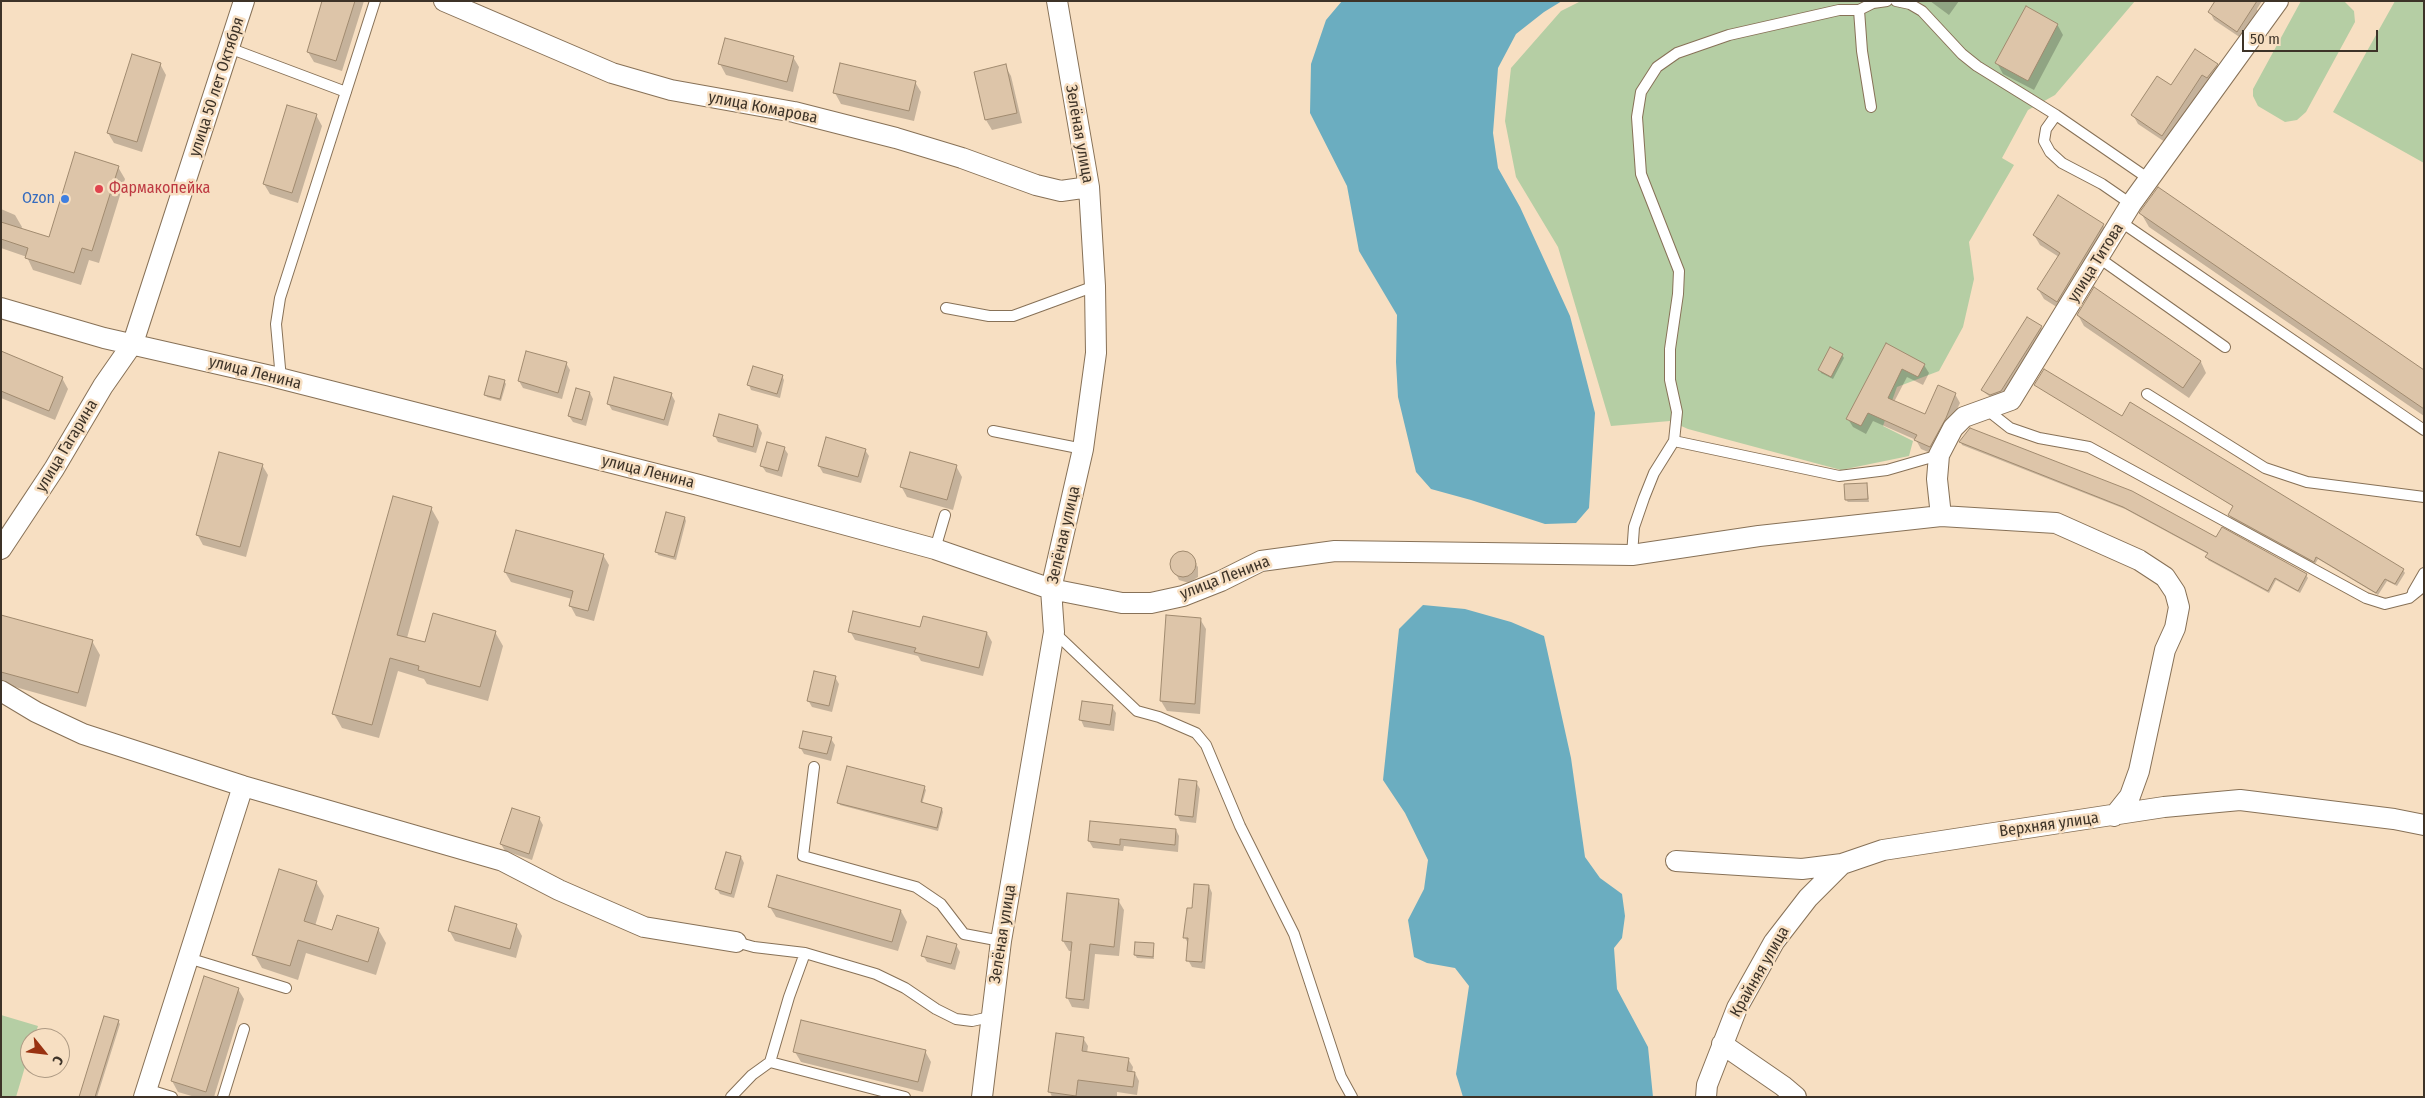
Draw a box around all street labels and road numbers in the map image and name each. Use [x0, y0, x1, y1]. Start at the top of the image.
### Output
street label: улица 50 лет Октября [185, 15, 249, 159]
street label: Зелёная улица [1061, 83, 1097, 185]
street label: улица Комарова [707, 88, 819, 128]
street label: улица Титова [2064, 220, 2128, 306]
street label: улица Ленина [207, 352, 303, 394]
street label: улица Гагарина [32, 396, 102, 496]
street label: улица Ленина [600, 451, 696, 493]
street label: Зелёная улица [1043, 484, 1085, 586]
street label: улица Ленина [1177, 552, 1273, 604]
street label: Верхняя улица [1998, 809, 2100, 841]
street label: Зелёная улица [986, 883, 1020, 985]
street label: Крайняя улица [1726, 923, 1794, 1021]

